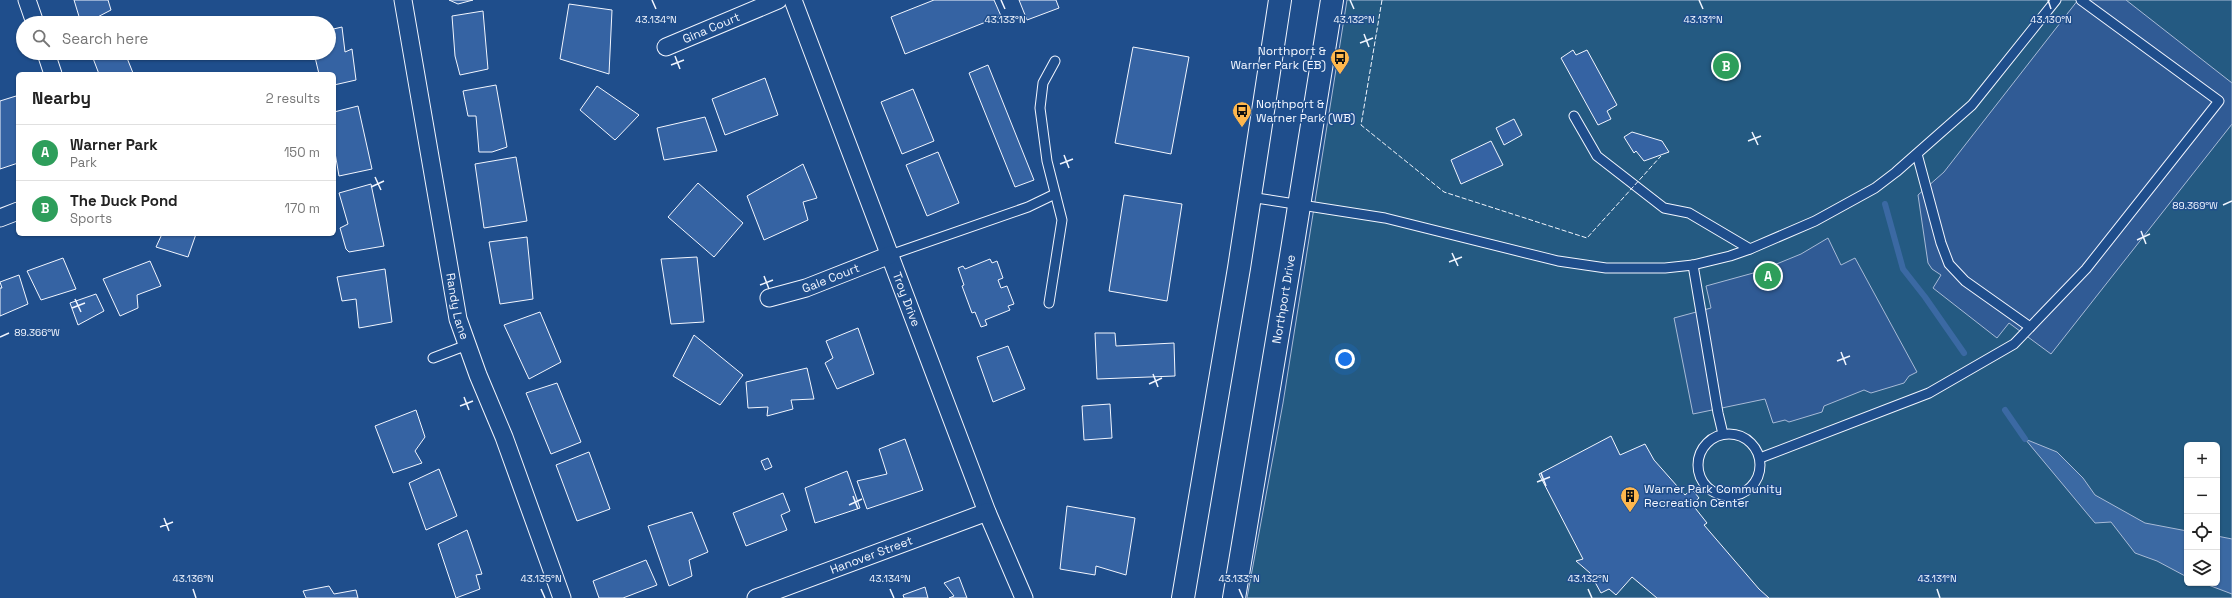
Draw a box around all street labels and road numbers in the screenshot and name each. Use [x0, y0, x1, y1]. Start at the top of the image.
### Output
street label: Gina Court [680, 9, 742, 47]
street label: Northport Drive [1269, 253, 1299, 345]
street label: Gale Court [800, 260, 862, 297]
street label: Troy Drive [889, 270, 924, 329]
street label: Randy Lane [442, 272, 473, 342]
street label: Hanover Street [828, 532, 915, 578]

